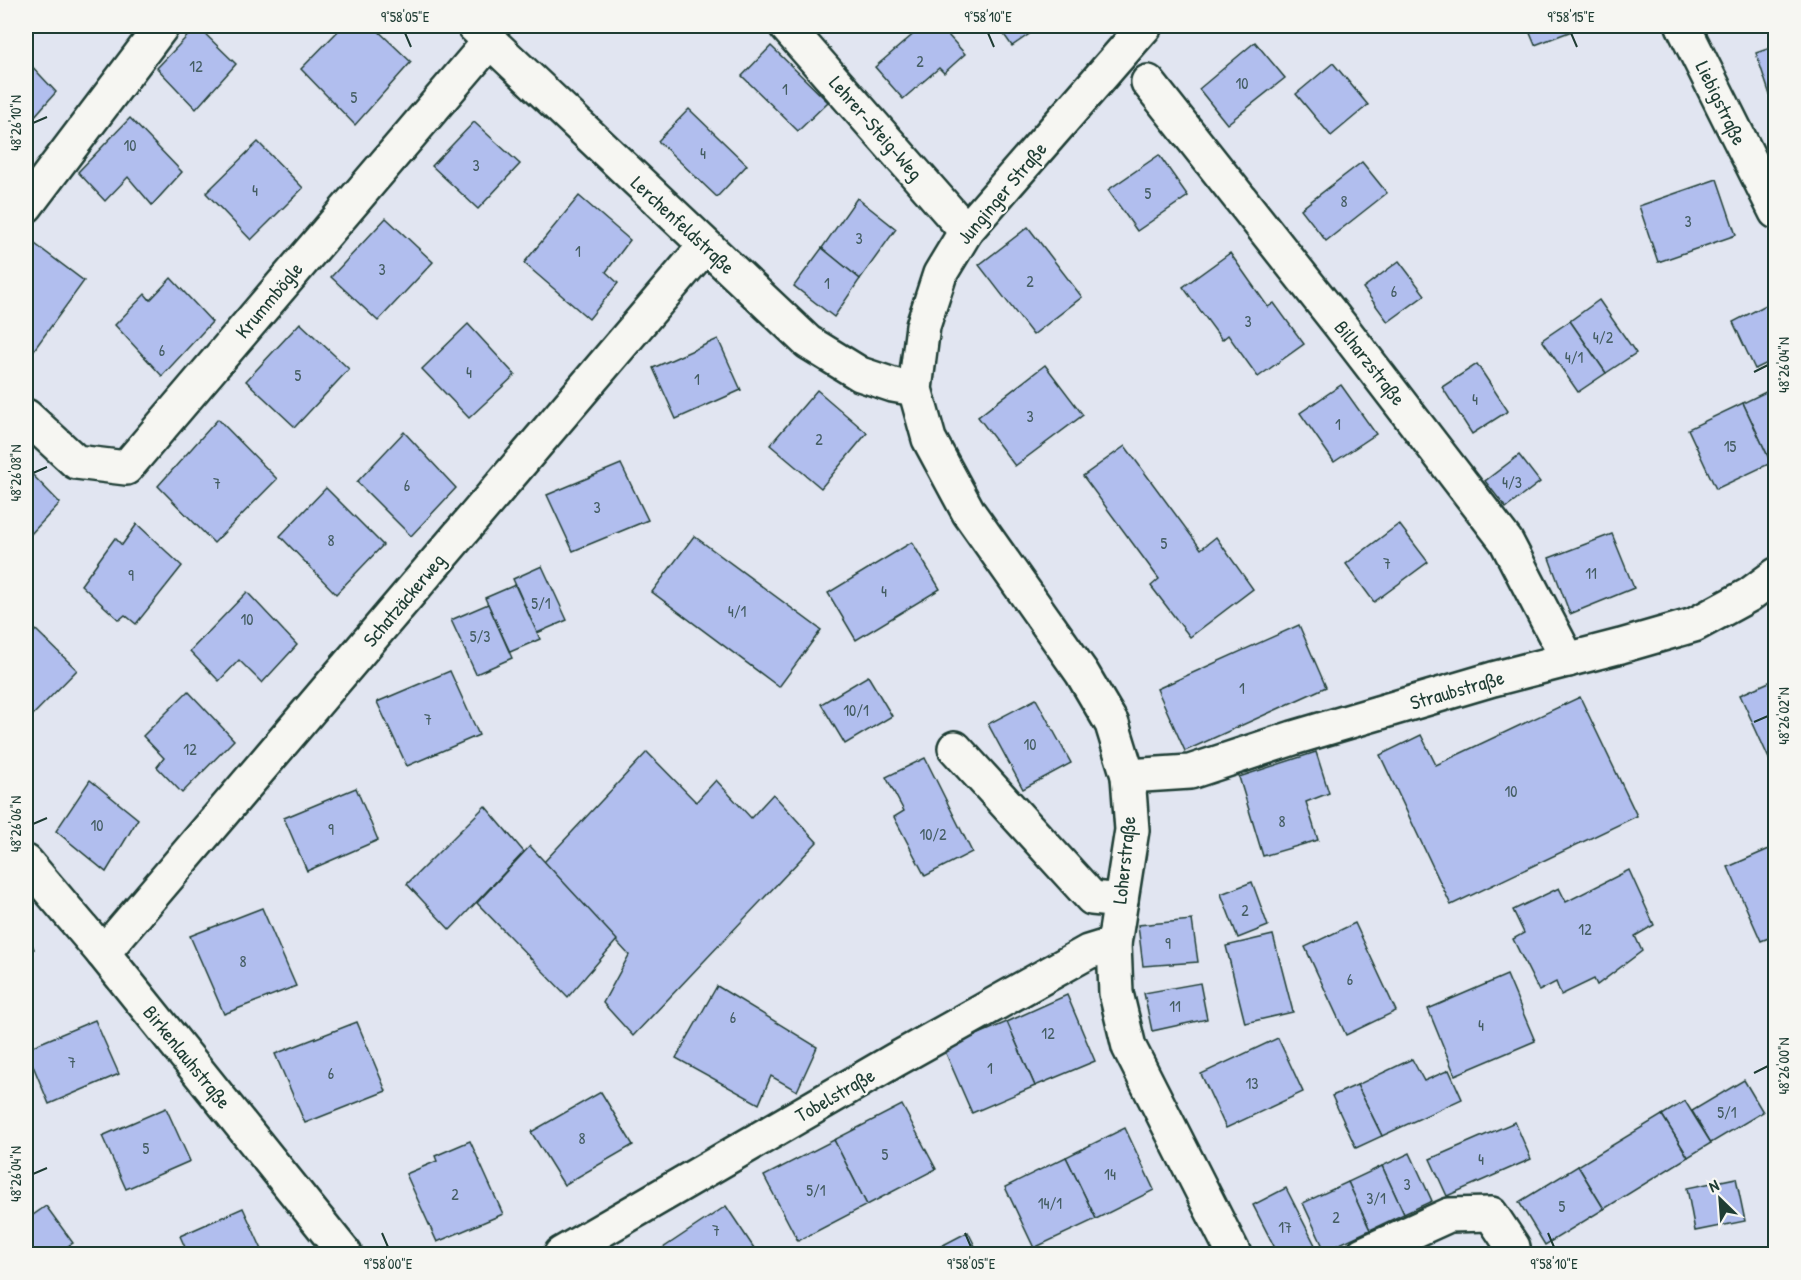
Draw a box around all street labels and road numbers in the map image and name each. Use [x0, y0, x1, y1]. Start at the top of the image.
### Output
street label: Liebigstraße [1690, 56, 1753, 149]
street label: Lehrer-Steig-Weg [824, 70, 929, 186]
street label: Junginger Straße [951, 136, 1053, 250]
street label: Lerchenfeldstraße [625, 169, 741, 280]
street label: Krummbögle [229, 256, 308, 344]
street label: Bilharzstraße [1329, 315, 1412, 411]
street label: Schatzäckerweg [357, 547, 451, 652]
street label: Straubstraße [1407, 663, 1507, 716]
street label: Loherstraße [1105, 815, 1142, 905]
street label: Birkenlauhstraße [137, 999, 238, 1114]
street label: Tobelstraße [790, 1061, 879, 1128]

